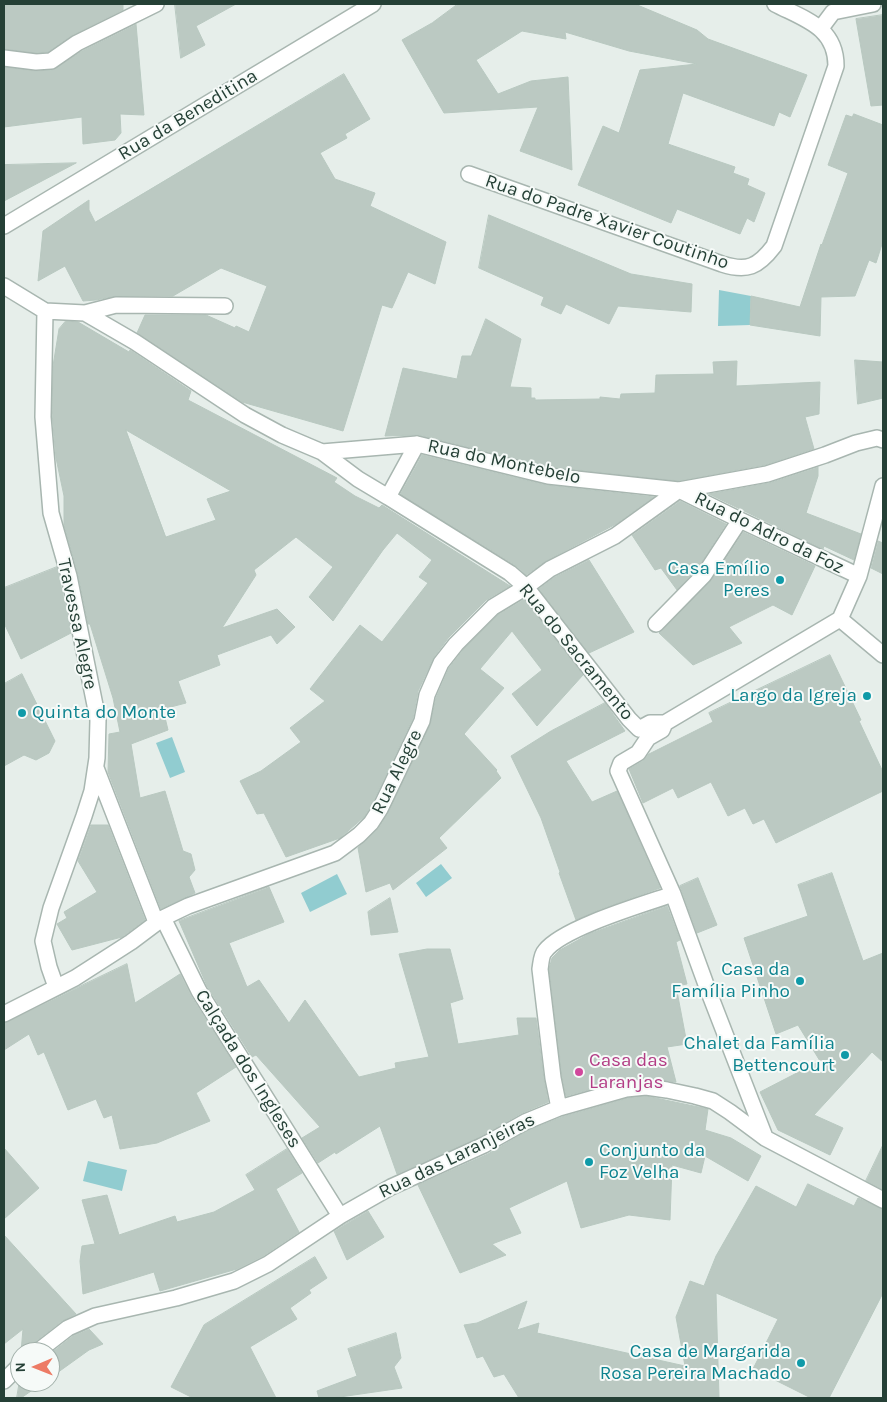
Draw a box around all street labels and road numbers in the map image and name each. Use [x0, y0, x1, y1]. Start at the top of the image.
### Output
street label: Rua da Beneditina [114, 64, 262, 166]
street label: Rua do Padre Xavier Coutinho [482, 170, 732, 274]
street label: Rua do Montebelo [425, 435, 583, 489]
street label: Rua do Adro da Foz [691, 487, 847, 579]
street label: Travessa Alegre [52, 557, 102, 691]
street label: Rua do Sacramento [514, 579, 638, 725]
street label: Rua Alegre [367, 726, 427, 818]
street label: Calçada dos Ingleses [190, 986, 306, 1152]
street label: Rua das Laranjeiras [375, 1108, 539, 1204]

